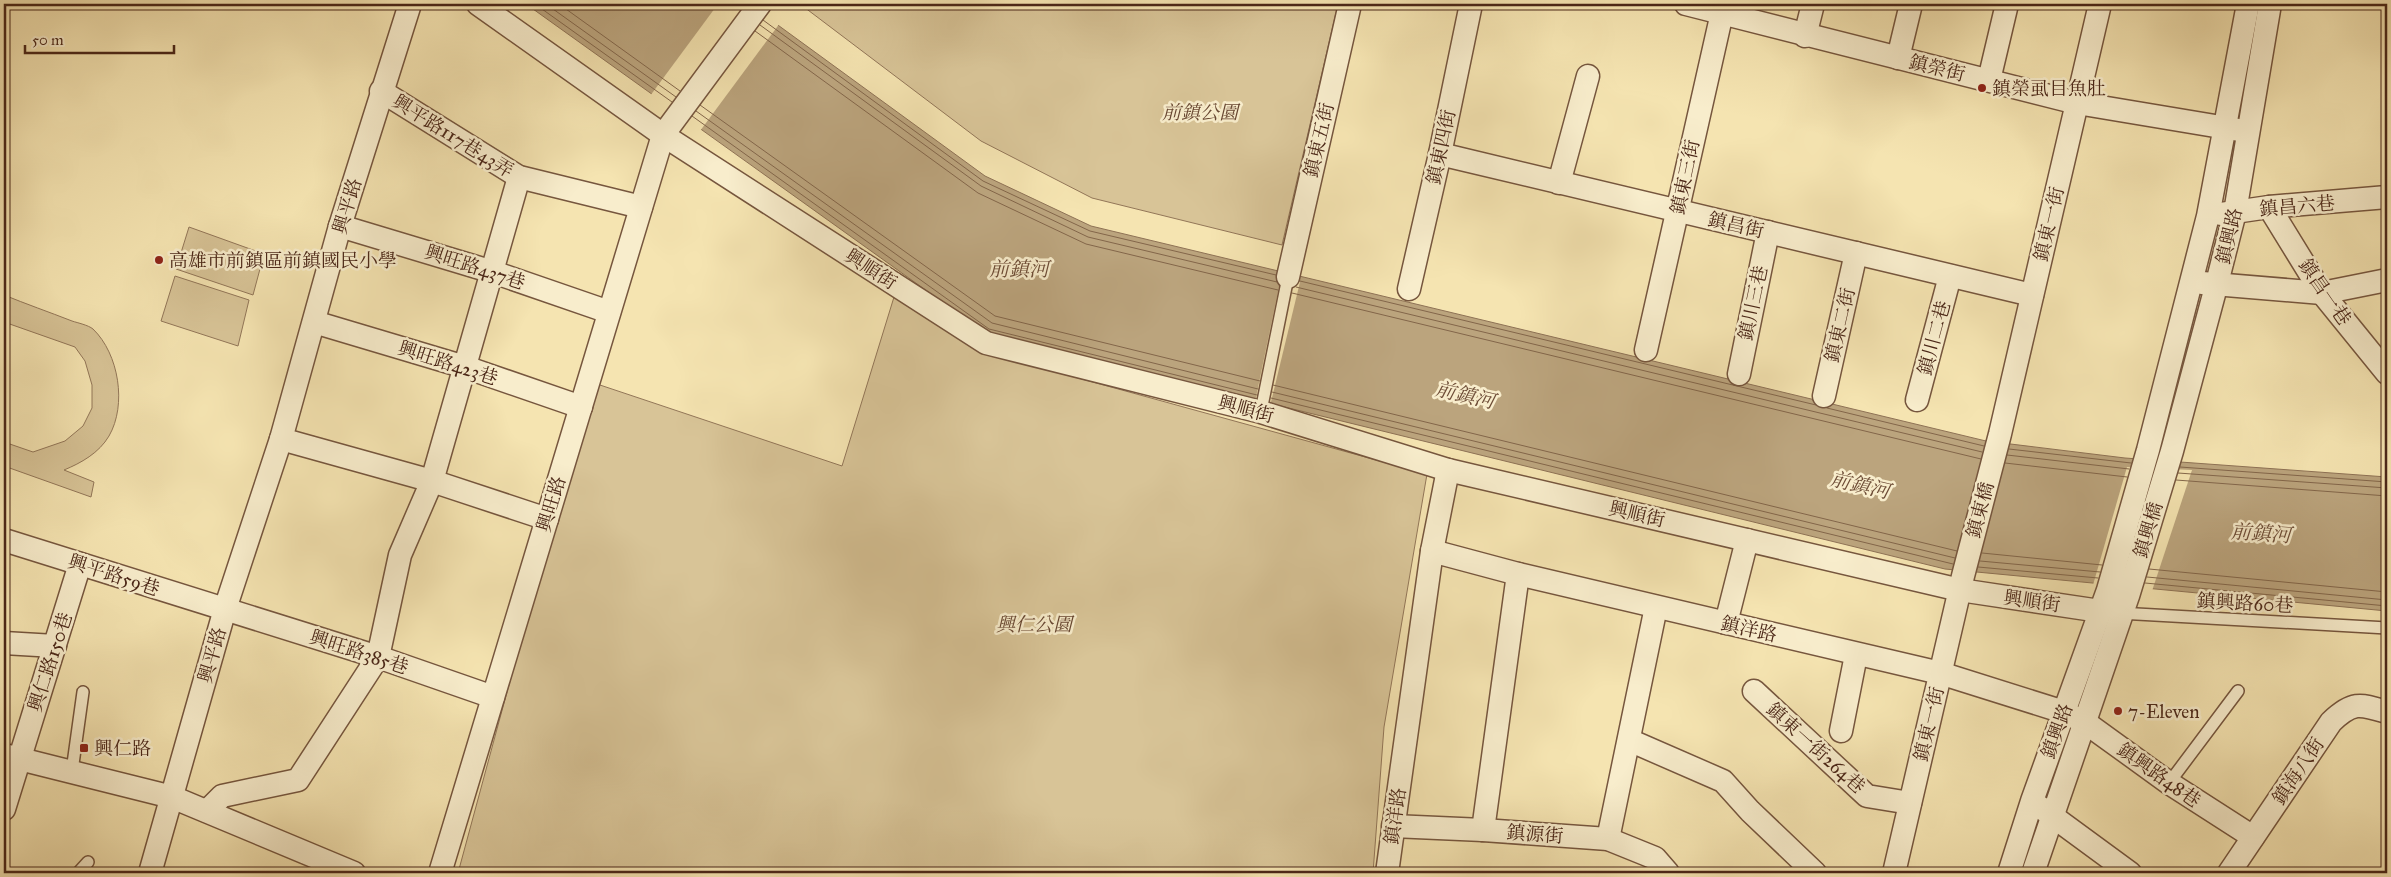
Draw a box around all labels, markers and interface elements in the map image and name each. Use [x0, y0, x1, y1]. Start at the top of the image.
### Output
scale bar [25, 22, 174, 54]
text: 50 m [32, 31, 64, 49]
street label: 鎮榮街 [1907, 50, 1967, 86]
place label: 鎮榮虱目魚肚 [1992, 77, 2106, 100]
marker: 鎮榮虱目魚肚 [1976, 82, 1988, 94]
street label: 興平路117巷43弄 [388, 90, 518, 182]
street label: 鎮東五街 [1299, 100, 1339, 180]
park label: 前鎮公園 [1162, 101, 1241, 124]
street label: 鎮東四街 [1422, 107, 1460, 187]
street label: 鎮東三街 [1666, 137, 1704, 217]
street label: 興平路 [328, 175, 366, 237]
street label: 鎮東一街 [2029, 184, 2069, 264]
street label: 鎮昌六巷 [2258, 191, 2336, 221]
street label: 鎮興路 [2211, 206, 2247, 266]
street label: 鎮昌街 [1706, 207, 1766, 243]
street label: 興旺路437巷 [422, 240, 528, 294]
street label: 興順街 [841, 244, 901, 294]
place label: 高雄市前鎮區前鎮國民小學 [169, 249, 397, 272]
marker: 高雄市前鎮區前鎮國民小學 [153, 254, 165, 266]
street label: 鎮昌一巷 [2294, 254, 2356, 330]
water label: 前鎮河 [989, 257, 1052, 281]
street label: 鎮川三巷 [1734, 263, 1772, 343]
street label: 鎮東二街 [1820, 285, 1860, 365]
street label: 鎮川二巷 [1913, 298, 1955, 378]
street label: 興旺路423巷 [395, 336, 501, 390]
water label: 前鎮河 [1433, 377, 1500, 414]
street label: 興順街 [1215, 391, 1277, 427]
water label: 前鎮河 [1828, 467, 1895, 504]
street label: 興旺路 [532, 473, 570, 535]
street label: 鎮東橋 [1962, 479, 1998, 541]
street label: 興順街 [1607, 496, 1667, 532]
street label: 鎮興橋 [2129, 499, 2167, 561]
water label: 前鎮河 [2230, 519, 2295, 547]
street label: 興平路59巷 [65, 549, 163, 601]
street label: 興順街 [2002, 586, 2062, 616]
street label: 鎮興路60巷 [2196, 589, 2294, 617]
street label: 興仁路150巷 [23, 609, 77, 715]
street label: 鎮洋路 [1719, 611, 1779, 647]
park label: 興仁公園 [996, 613, 1075, 636]
street label: 興平路 [193, 624, 231, 686]
street label: 興旺路385巷 [307, 625, 411, 679]
street label: 鎮東一街 [1909, 684, 1949, 764]
street label: 鎮東一街264巷 [1762, 698, 1870, 798]
street label: 鎮興路 [2036, 700, 2078, 762]
place label: 7-Eleven [2128, 700, 2200, 723]
marker: 7-Eleven [2112, 705, 2124, 717]
street label: 鎮海八街 [2267, 733, 2329, 809]
place label: 興仁路 [94, 737, 151, 760]
street label: 鎮興路48巷 [2113, 738, 2205, 812]
marker: 興仁路 [78, 742, 90, 754]
street label: 鎮洋路 [1380, 786, 1410, 846]
street label: 鎮源街 [1506, 821, 1564, 847]

